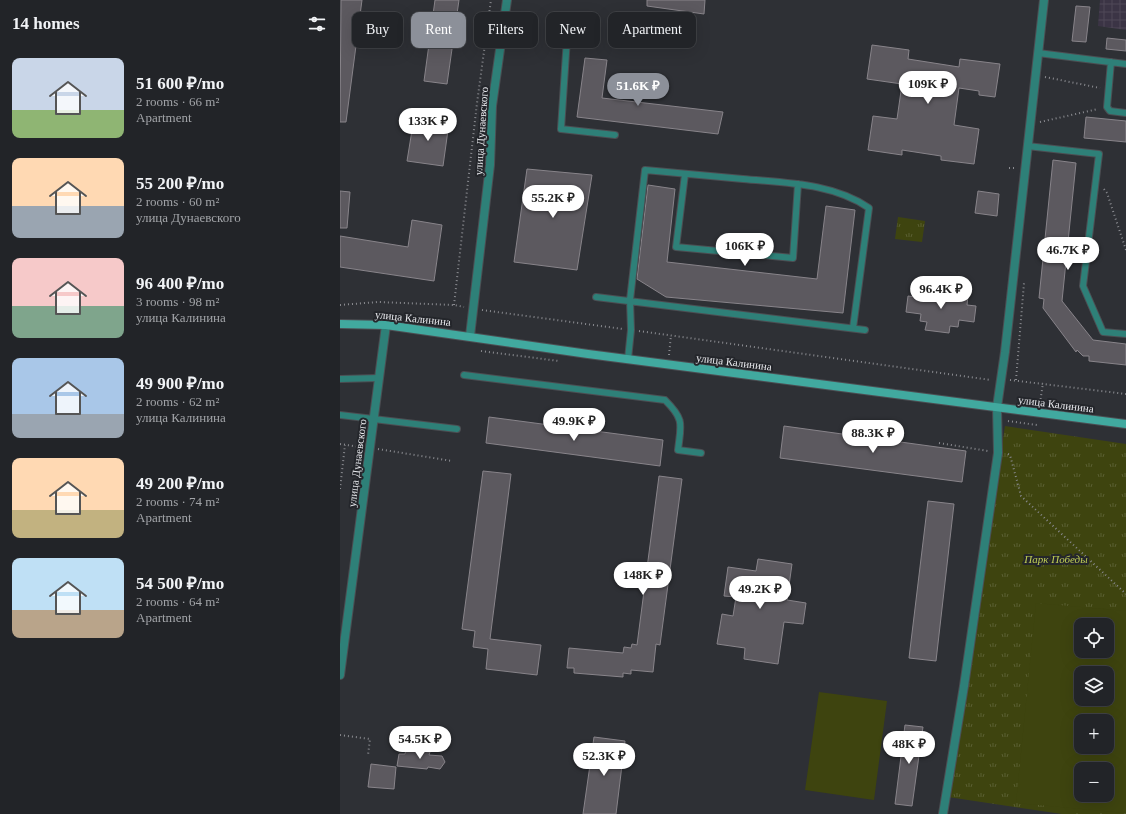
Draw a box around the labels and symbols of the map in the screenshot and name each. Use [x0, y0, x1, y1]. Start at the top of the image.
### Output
pin: 109K ₽ [895, 71, 961, 105]
pin: 51.6K ₽ [601, 73, 675, 107]
street label: улица Дунаевского [472, 86, 490, 176]
pin: 133K ₽ [395, 108, 461, 142]
pin: 55.2K ₽ [516, 185, 590, 219]
pin: 106K ₽ [712, 233, 778, 267]
pin: 46.7K ₽ [1031, 237, 1105, 271]
pin: 96.4K ₽ [904, 276, 978, 310]
street label: улица Калинина [375, 308, 452, 328]
street label: улица Калинина [696, 351, 773, 373]
street label: улица Калинина [1018, 393, 1095, 415]
pin: 49.9K ₽ [537, 408, 611, 442]
street label: улица Дунаевского [346, 418, 368, 508]
pin: 88.3K ₽ [836, 420, 910, 454]
park label: Парк Победы [1023, 553, 1088, 565]
pin: 148K ₽ [610, 562, 676, 596]
pin: 49.2K ₽ [723, 576, 797, 610]
pin: 54.5K ₽ [383, 726, 457, 760]
pin: 48K ₽ [881, 731, 937, 765]
pin: 52.3K ₽ [567, 743, 641, 777]

